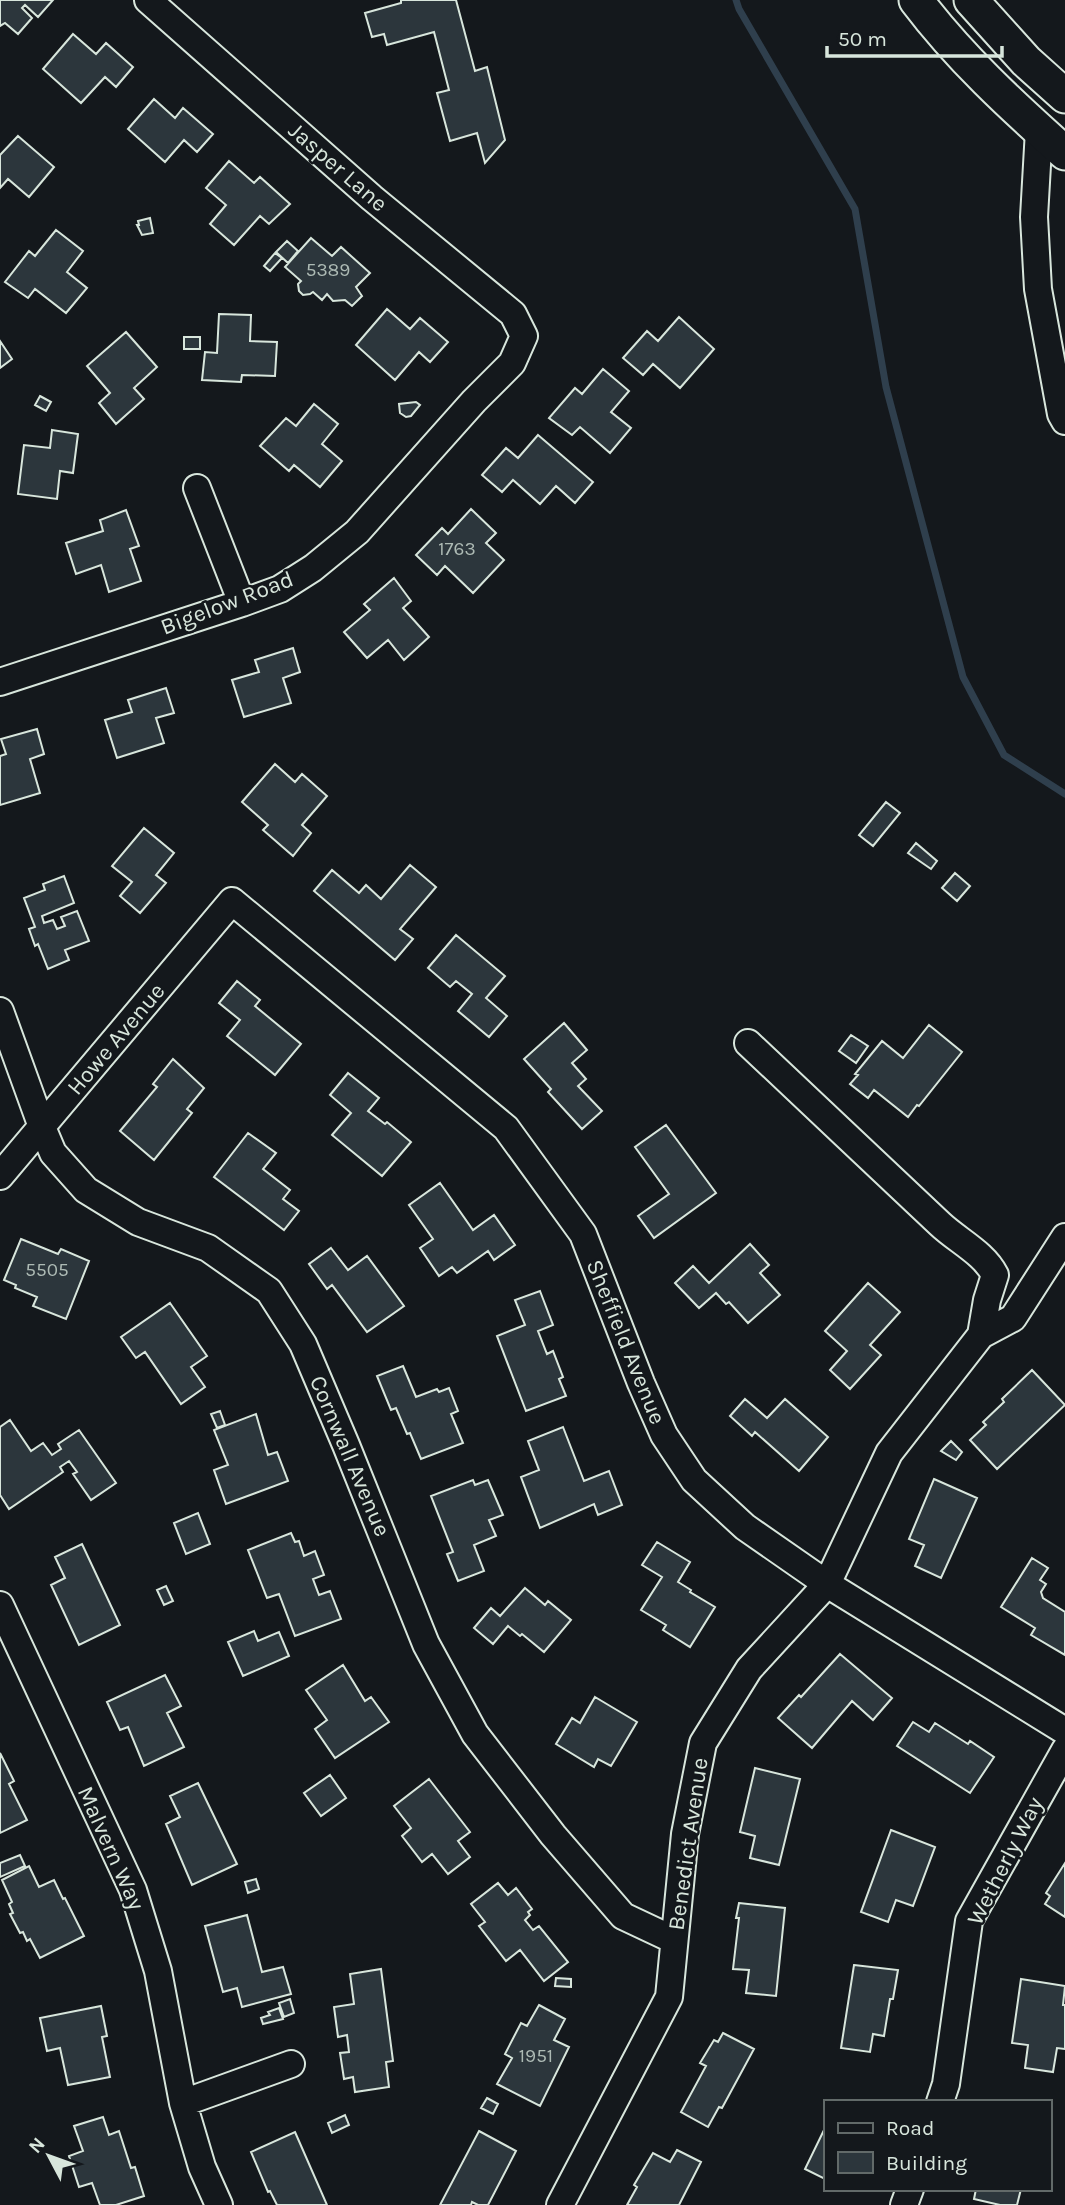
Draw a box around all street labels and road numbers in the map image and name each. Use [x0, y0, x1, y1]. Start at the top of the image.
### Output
street label: Jasper Lane [283, 117, 393, 217]
street label: Bigelow Road [157, 565, 297, 641]
street label: Howe Avenue [61, 978, 171, 1100]
street label: Sheffield Avenue [581, 1256, 671, 1428]
street label: Cornwall Avenue [304, 1371, 396, 1541]
street label: Benedict Avenue [663, 1756, 713, 1932]
street label: Malvern Way [72, 1782, 150, 1914]
street label: Wetherly Way [961, 1792, 1049, 1930]

